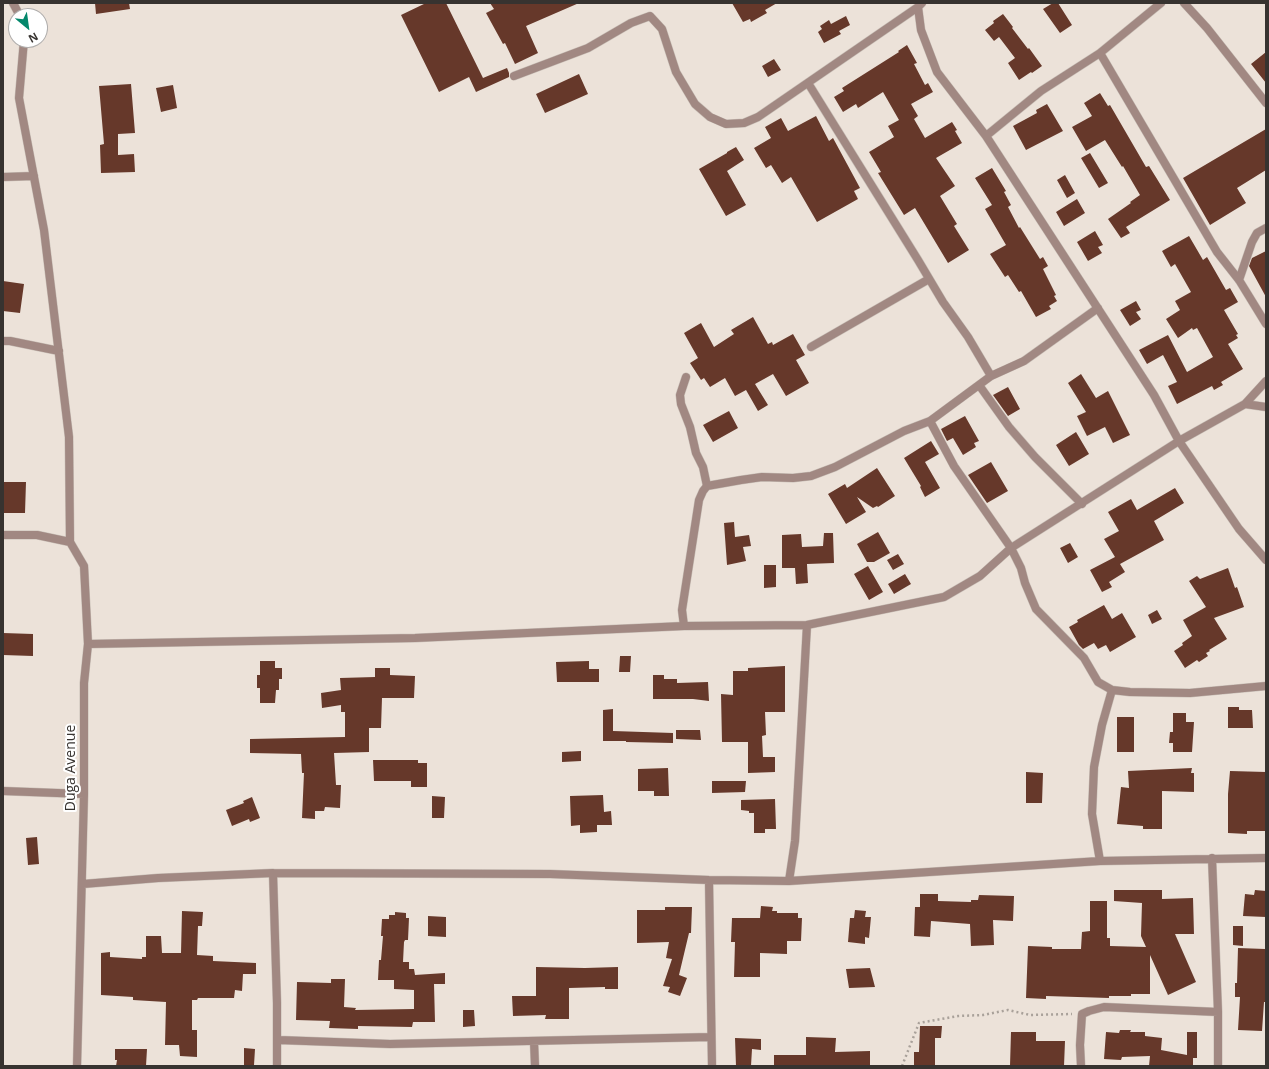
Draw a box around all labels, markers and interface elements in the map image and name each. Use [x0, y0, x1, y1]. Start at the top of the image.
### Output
north arrow [8, 8, 48, 48]
text: N [26, 29, 41, 47]
street label: Duga Avenue [63, 725, 79, 811]

